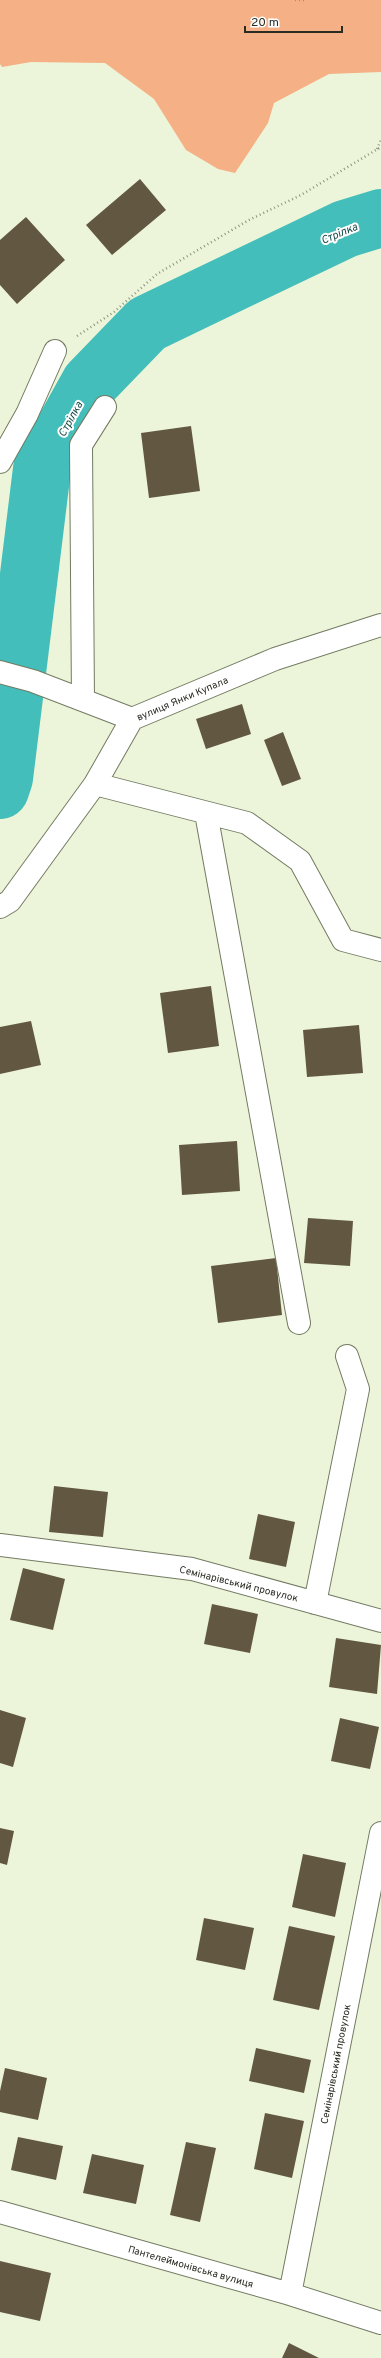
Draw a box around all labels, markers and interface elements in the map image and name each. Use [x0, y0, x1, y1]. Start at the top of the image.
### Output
scale bar [245, 8, 342, 34]
text: 20 m [251, 15, 279, 31]
water label: Стрілка [319, 220, 360, 248]
water label: Стрілка [55, 399, 86, 440]
street label: вулиця Янки Купала [135, 674, 230, 725]
street label: Семінарівський провулок [178, 1563, 300, 1606]
street label: Семінарівський провулок [318, 2003, 355, 2125]
street label: Пантелеймонівська вулиця [126, 2243, 255, 2292]

